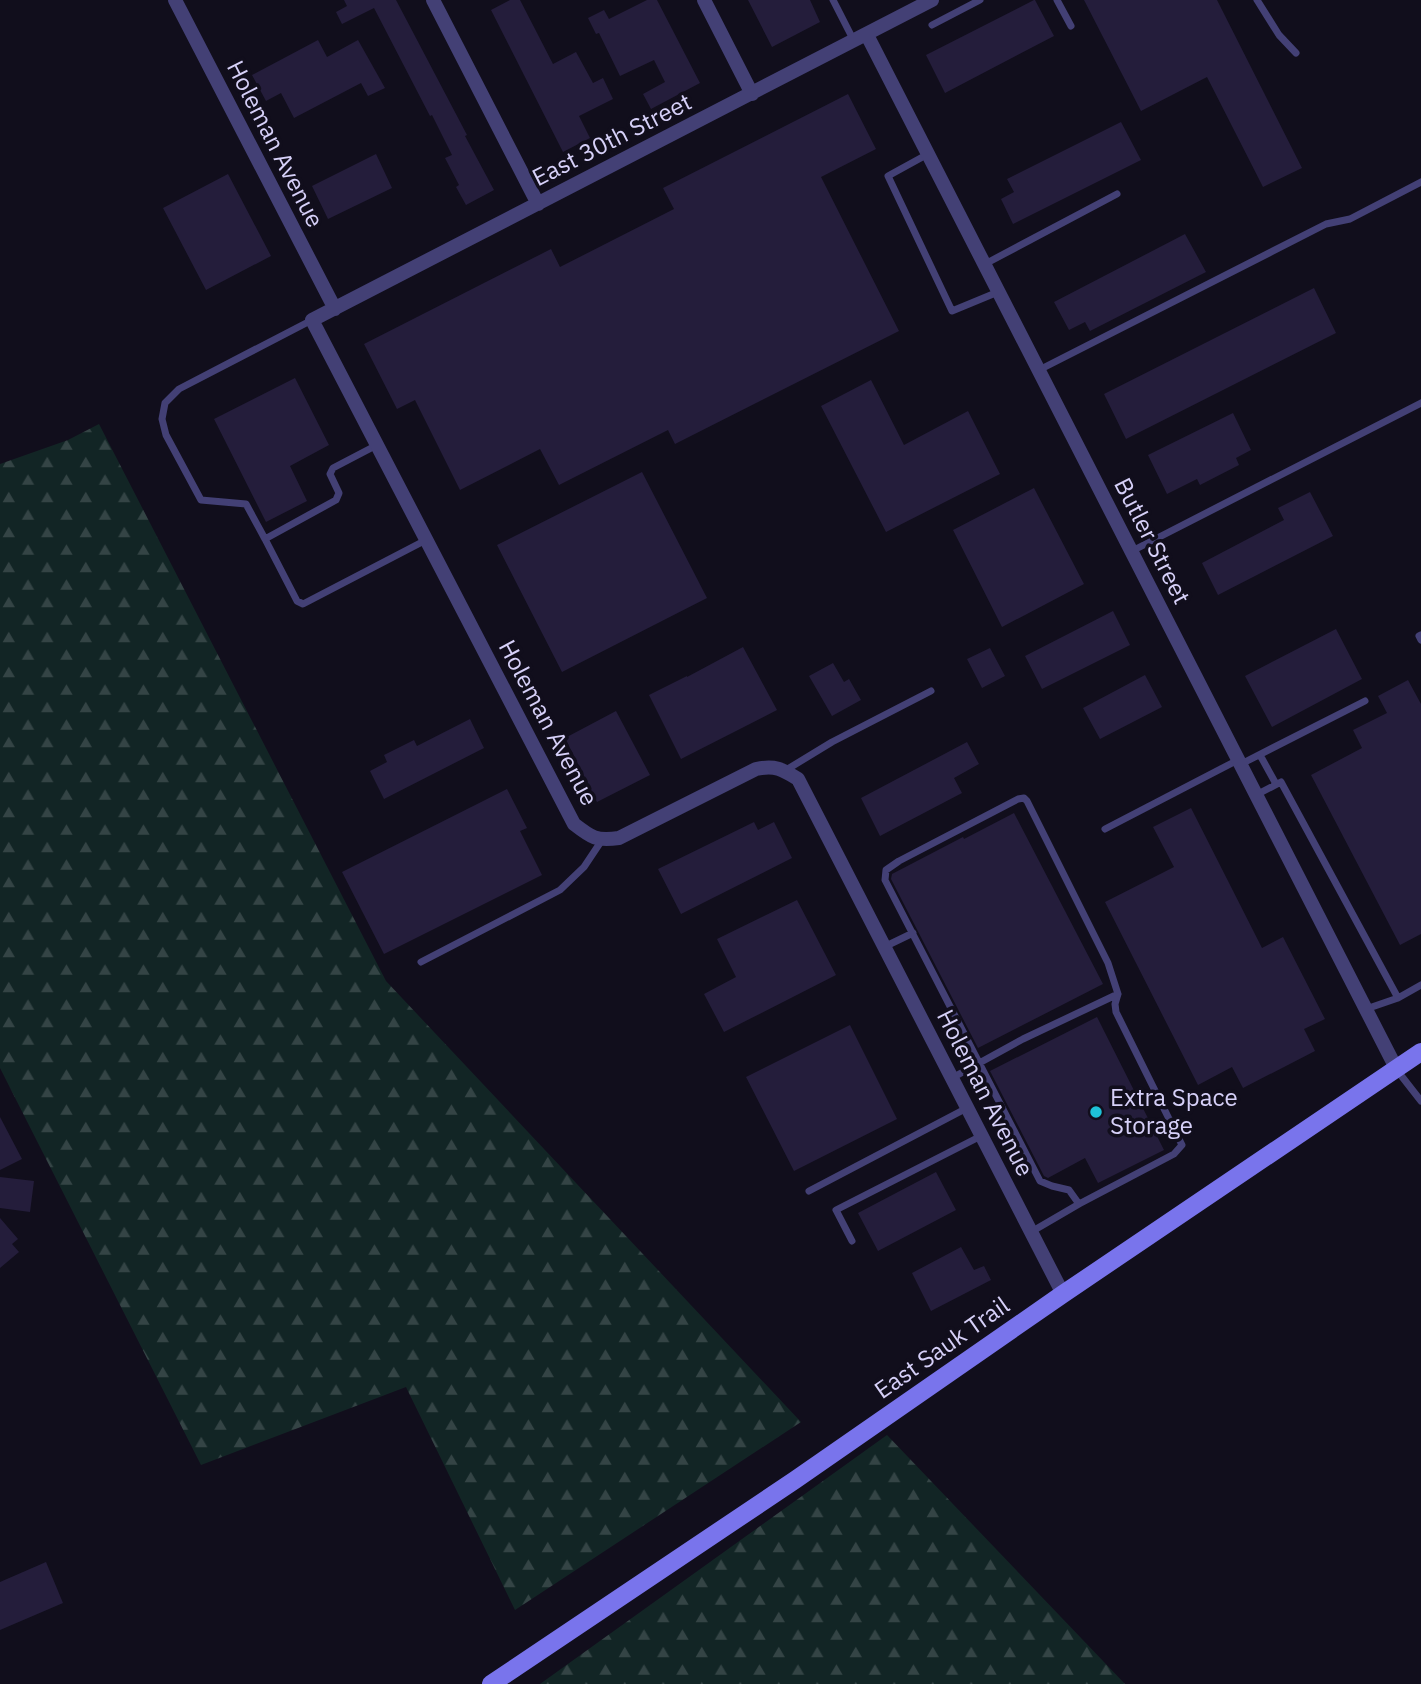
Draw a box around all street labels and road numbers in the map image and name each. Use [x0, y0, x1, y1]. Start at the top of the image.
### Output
street label: Holeman Avenue [220, 55, 332, 232]
street label: East 30th Street [526, 85, 697, 193]
street label: Butler Street [1107, 472, 1198, 609]
street label: Holeman Avenue [492, 634, 606, 811]
street label: Holeman Avenue [930, 1004, 1042, 1181]
street label: East Sauk Trail [868, 1289, 1015, 1406]

